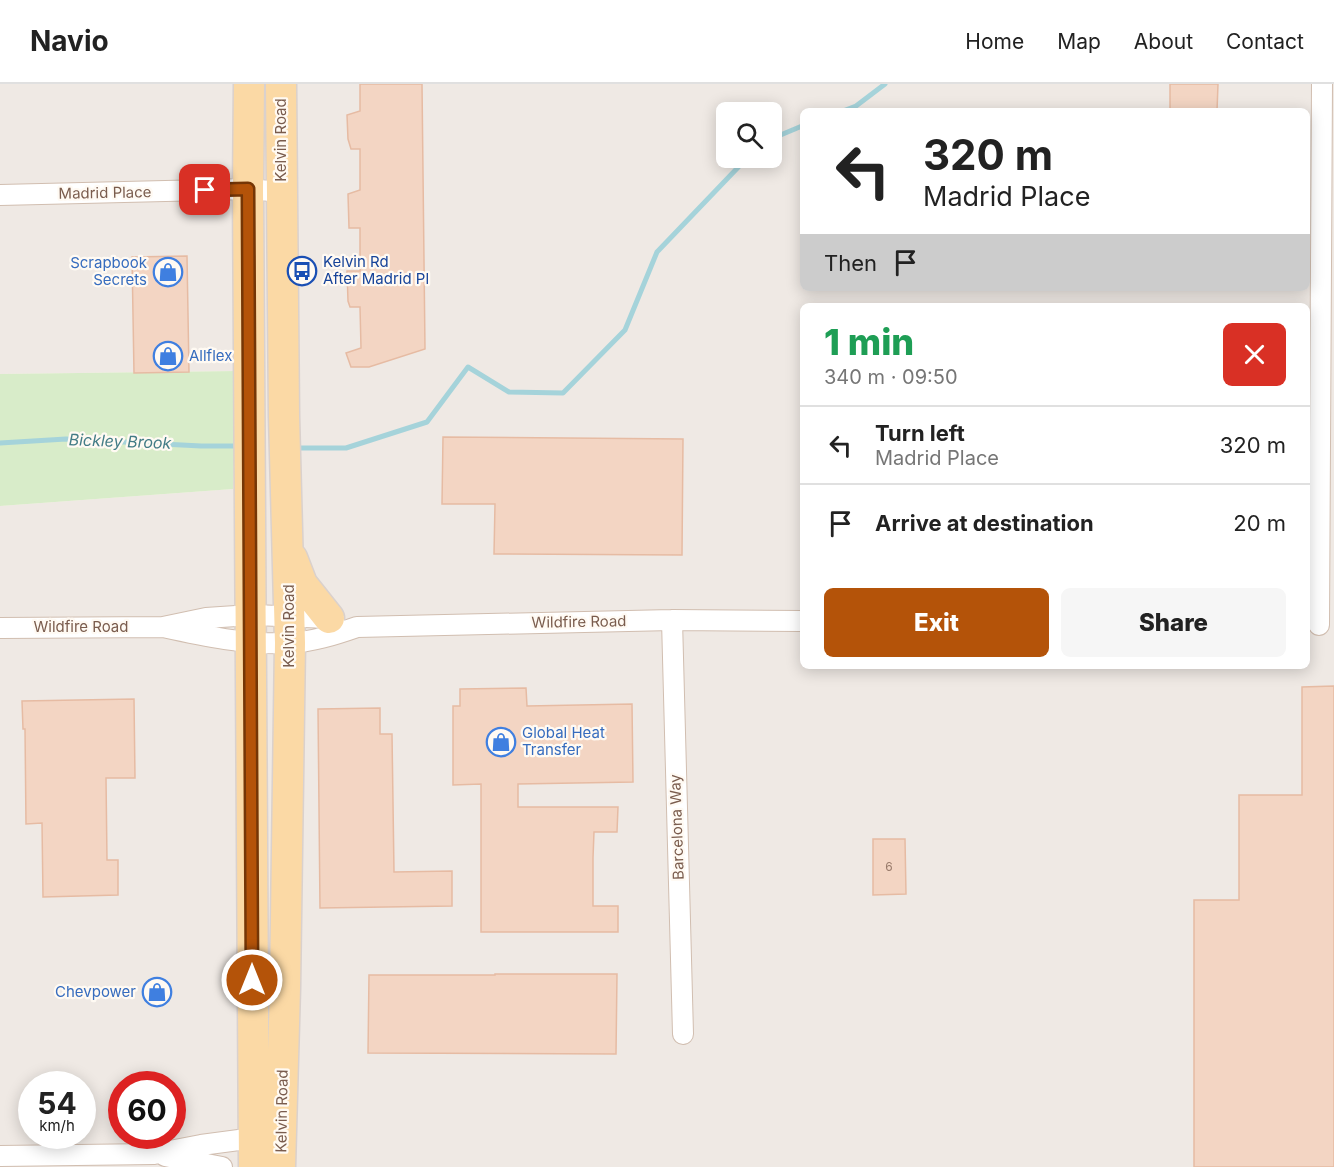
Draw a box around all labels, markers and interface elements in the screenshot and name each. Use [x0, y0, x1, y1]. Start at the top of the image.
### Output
text: Navio [30, 24, 109, 58]
text: Home [965, 29, 1024, 54]
text: Map [1057, 29, 1101, 54]
text: About [1134, 29, 1193, 54]
text: Contact [1226, 29, 1304, 54]
street label: Kelvin Road [271, 98, 290, 182]
map controls [716, 102, 782, 168]
button: search [716, 102, 782, 168]
text: 320 m [923, 129, 1053, 180]
icon: left [824, 132, 902, 210]
pin [179, 164, 230, 215]
icon: arrive [188, 173, 221, 206]
text: Madrid Place [923, 180, 1090, 213]
street label: Madrid Place [58, 182, 152, 203]
icon: arrive [889, 246, 922, 279]
text: Then [824, 250, 877, 276]
place label: Kelvin Rd After Madrid Pl [323, 252, 429, 288]
place label: Scrapbook Secrets [70, 253, 148, 289]
bus stop icon: Kelvin Rd After Madrid Pl [286, 255, 318, 287]
shop icon: Scrapbook Secrets [152, 256, 184, 288]
text: 1 min [824, 320, 914, 364]
button: close [1223, 323, 1286, 386]
shop icon: Allflex [152, 340, 184, 372]
place label: Allflex [189, 346, 232, 365]
text: 340 m · 09:50 [824, 365, 958, 389]
text: Turn left [875, 420, 965, 446]
water label: Bickley Brook [68, 429, 172, 453]
icon: left [824, 429, 857, 462]
text: 320 m [1220, 432, 1286, 458]
text: Madrid Place [875, 446, 999, 470]
icon: arrive [824, 507, 857, 540]
text: Arrive at destination [875, 510, 1094, 536]
text: 20 m [1233, 510, 1286, 536]
street label: Kelvin Road [279, 584, 298, 668]
button: Exit [824, 588, 1049, 657]
button: Share [1061, 588, 1286, 657]
street label: Wildfire Road [531, 611, 627, 632]
street label: Wildfire Road [34, 617, 128, 636]
place label: Global Heat Transfer [522, 723, 605, 759]
shop icon: Global Heat Transfer [485, 726, 517, 758]
street label: Barcelona Way [665, 773, 688, 880]
house number: 6 [885, 859, 893, 874]
position arrow [220, 948, 284, 1012]
shop icon: Chevpower [141, 976, 173, 1008]
place label: Chevpower [55, 982, 136, 1001]
street label: Kelvin Road [271, 1069, 292, 1153]
speed limit sign: 60 [108, 1071, 186, 1149]
text: 54 [37, 1085, 77, 1121]
text: km/h [39, 1116, 75, 1135]

